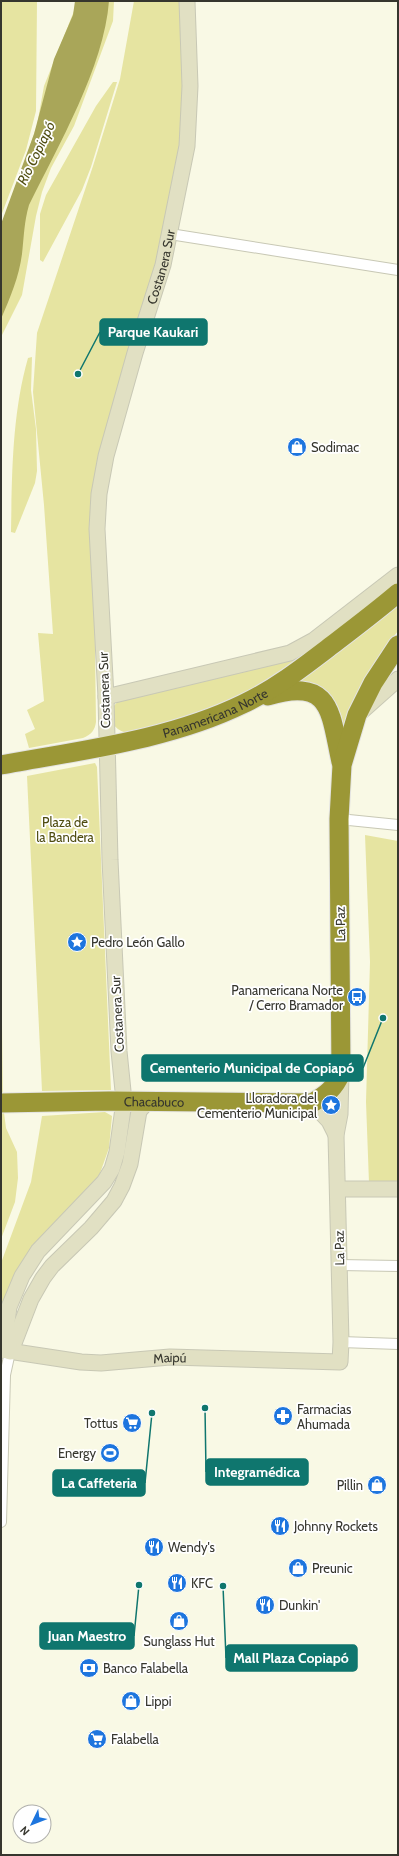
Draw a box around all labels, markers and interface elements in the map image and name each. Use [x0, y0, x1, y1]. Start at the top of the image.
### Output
water label: Río Copiapó [13, 118, 59, 188]
street label: Costanera Sur [143, 227, 178, 306]
callout: Parque Kaukari [100, 319, 207, 345]
text: Parque Kaukari [108, 323, 198, 341]
shop icon: Sodimac [286, 436, 308, 458]
place label: Sodimac [311, 439, 359, 455]
street label: Costanera Sur [95, 651, 113, 729]
street label: Panamericana Norte [161, 684, 271, 741]
park label: Plaza de la Bandera [36, 814, 95, 845]
street label: La Paz [332, 906, 348, 942]
place icon: Pedro León Gallo [66, 931, 88, 953]
place label: Pedro León Gallo [91, 934, 185, 950]
street label: Costanera Sur [107, 974, 127, 1053]
place label: Panamericana Norte / Cerro Bramador [231, 982, 344, 1013]
bus stop icon: Panamericana Norte / Cerro Bramador [346, 986, 368, 1008]
callout: Cementerio Municipal de Copiapó [142, 1055, 363, 1081]
text: Cementerio Municipal de Copiapó [150, 1059, 354, 1077]
place label: Lloradora del Cementerio Municipal [197, 1090, 317, 1121]
street label: Chacabuco [124, 1093, 184, 1110]
place icon: Lloradora del Cementerio Municipal [320, 1094, 342, 1116]
street label: La Paz [331, 1230, 347, 1266]
street label: Maipú [152, 1349, 187, 1366]
place label: Farmacias Ahumada [297, 1401, 352, 1432]
pharmacy icon: Farmacias Ahumada [272, 1405, 294, 1427]
supermarket icon: Tottus [121, 1412, 143, 1434]
place label: Tottus [84, 1415, 119, 1431]
sports icon: Energy [99, 1442, 121, 1464]
place label: Energy [58, 1445, 96, 1461]
callout: Integramédica [206, 1459, 308, 1485]
text: Integramédica [214, 1463, 300, 1481]
callout: La Caffeteria [53, 1470, 145, 1496]
text: La Caffeteria [61, 1474, 137, 1492]
shop icon: Pillin [366, 1474, 388, 1496]
place label: Pillin [337, 1477, 363, 1493]
restaurant icon: Johnny Rockets [269, 1515, 291, 1537]
place label: Johnny Rockets [293, 1518, 378, 1534]
restaurant icon: Wendy's [143, 1536, 165, 1558]
place label: Wendy's [168, 1539, 216, 1555]
shop icon: Preunic [287, 1557, 309, 1579]
place label: Preunic [312, 1560, 353, 1576]
restaurant icon: KFC [166, 1572, 188, 1594]
place label: KFC [191, 1575, 213, 1591]
restaurant icon: Dunkin' [254, 1594, 276, 1616]
place label: Dunkin' [279, 1597, 320, 1613]
shop icon: Sunglass Hut [168, 1610, 190, 1632]
callout: Juan Maestro [40, 1623, 134, 1649]
text: Juan Maestro [47, 1627, 126, 1645]
place label: Sunglass Hut [143, 1633, 215, 1649]
callout: Mall Plaza Copiapó [226, 1645, 357, 1671]
text: Mall Plaza Copiapó [233, 1649, 349, 1667]
bank icon: Banco Falabella [78, 1657, 100, 1679]
place label: Banco Falabella [103, 1660, 189, 1676]
shop icon: Lippi [120, 1690, 142, 1712]
place label: Lippi [145, 1693, 172, 1709]
supermarket icon: Falabella [86, 1728, 108, 1750]
place label: Falabella [111, 1731, 160, 1747]
north arrow [12, 1804, 52, 1844]
text: N [17, 1823, 32, 1838]

